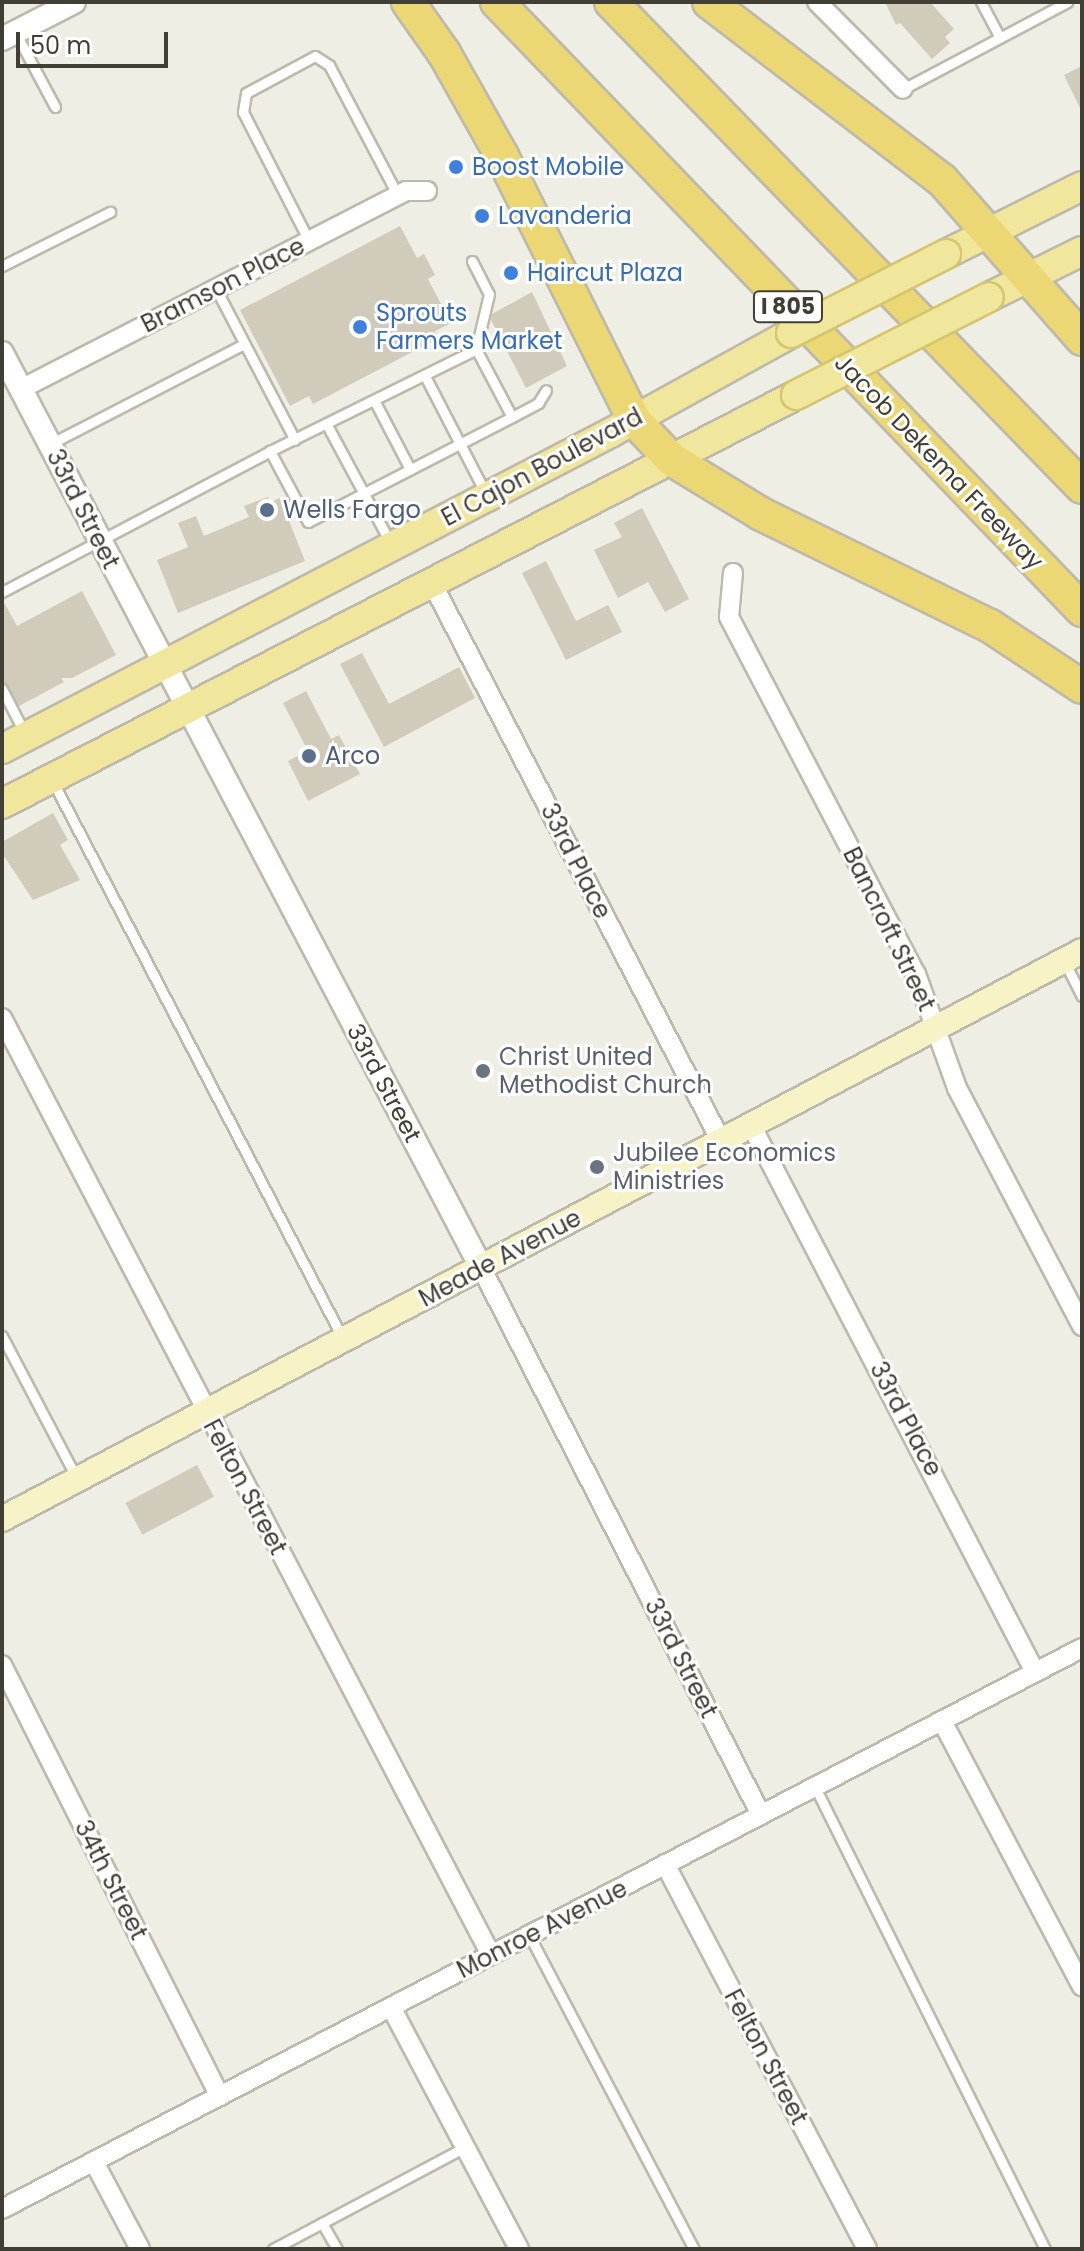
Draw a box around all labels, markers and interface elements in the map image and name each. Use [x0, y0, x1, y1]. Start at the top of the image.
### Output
scale bar [20, 16, 172, 66]
text: 50 m [30, 29, 91, 62]
place label: Boost Mobile [472, 153, 624, 181]
marker: Boost Mobile [447, 158, 465, 176]
place label: Lavanderia [498, 202, 632, 230]
marker: Lavanderia [473, 207, 491, 225]
street label: Bramson Place [136, 231, 310, 339]
place label: Haircut Plaza [527, 259, 683, 287]
marker: Haircut Plaza [502, 264, 520, 282]
road number: I 805 [752, 289, 824, 325]
place label: Sprouts Farmers Market [376, 299, 563, 355]
marker: Sprouts Farmers Market [351, 318, 369, 336]
street label: Jacob Dekema Freeway [829, 348, 1049, 576]
street label: El Cajon Boulevard [437, 402, 647, 532]
street label: 33rd Street [41, 444, 125, 574]
place label: Wells Fargo [283, 496, 421, 524]
marker: Wells Fargo [258, 501, 276, 519]
place label: Arco [325, 742, 380, 770]
marker: Arco [300, 747, 318, 765]
street label: 33rd Place [535, 799, 617, 923]
street label: Bancroft Street [837, 842, 941, 1016]
street label: 33rd Street [341, 1019, 427, 1147]
place label: Christ United Methodist Church [499, 1043, 712, 1099]
marker: Christ United Methodist Church [474, 1062, 492, 1080]
place label: Jubilee Economics Ministries [613, 1139, 836, 1195]
marker: Jubilee Economics Ministries [588, 1158, 606, 1176]
street label: Meade Avenue [414, 1203, 586, 1313]
street label: 33rd Place [864, 1357, 948, 1481]
street label: Felton Street [197, 1414, 293, 1560]
street label: 33rd Street [639, 1593, 723, 1723]
street label: 34th Street [69, 1816, 153, 1944]
street label: Monroe Avenue [452, 1874, 632, 1984]
street label: Felton Street [718, 1984, 814, 2130]

